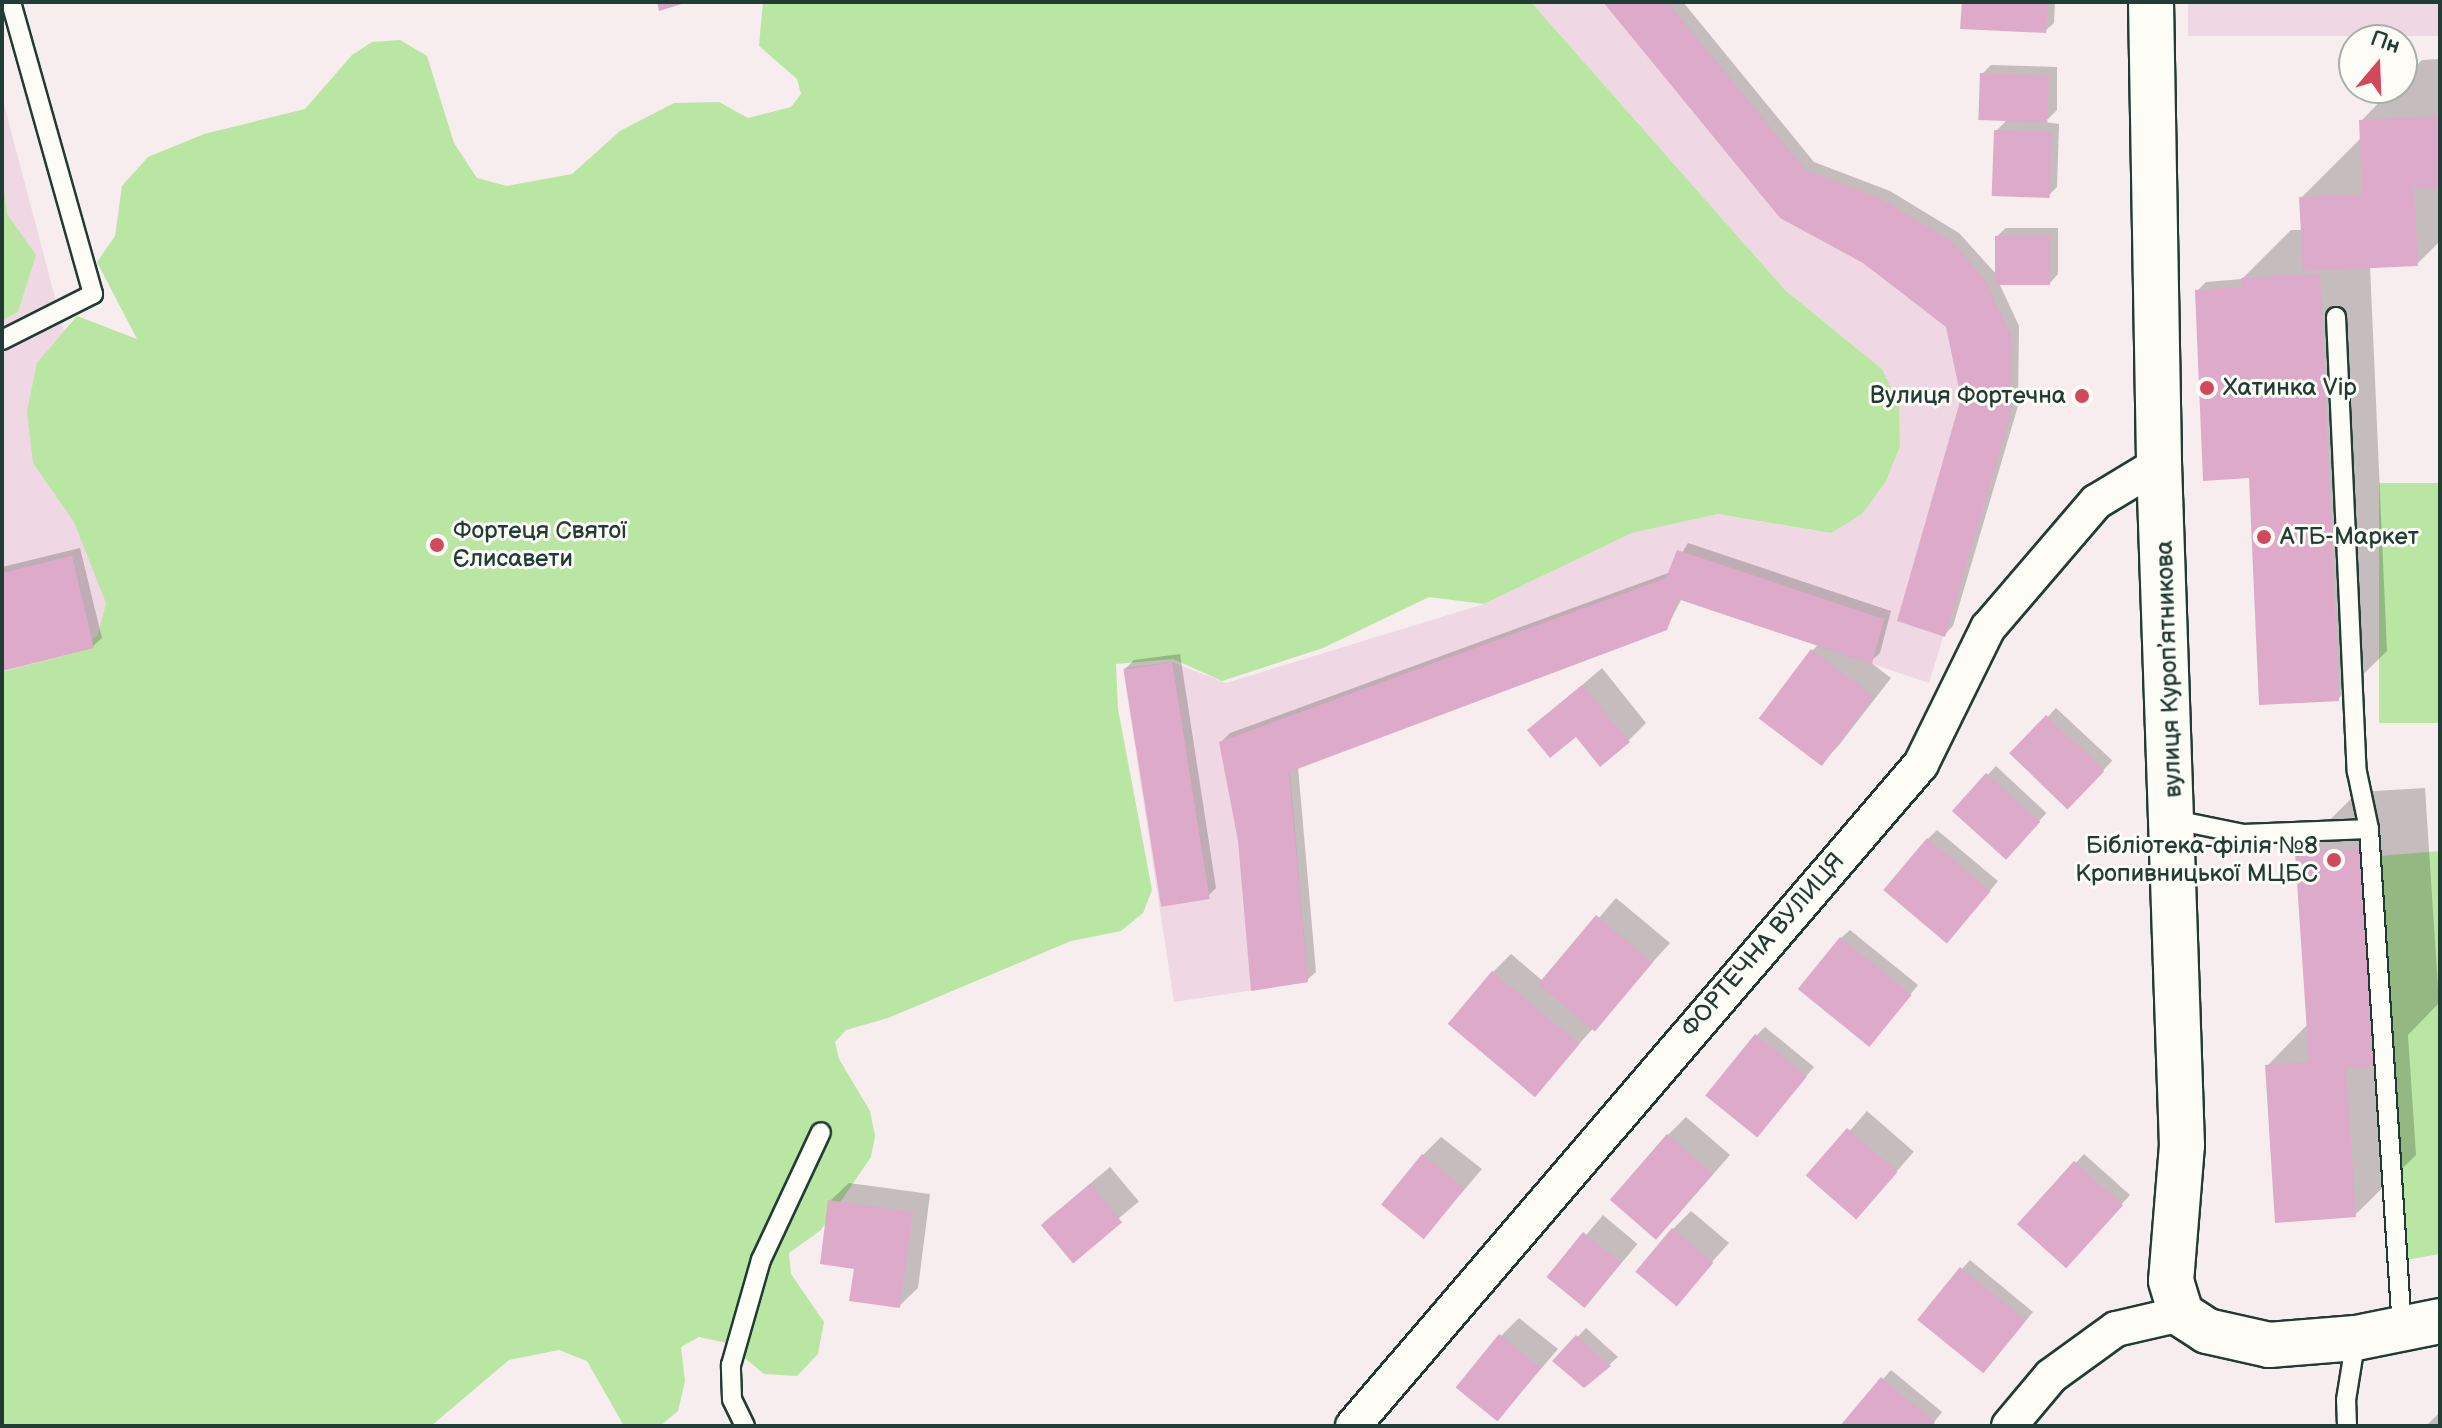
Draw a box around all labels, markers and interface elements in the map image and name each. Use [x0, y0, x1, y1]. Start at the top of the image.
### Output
north arrow [2338, 24, 2418, 104]
text: Пн [2367, 25, 2404, 60]
place label: Хатинка Vip [2223, 374, 2357, 402]
marker: Хатинка Vip [2198, 379, 2216, 397]
place label: Вулиця Фортечна [1870, 382, 2066, 410]
marker: Вулиця Фортечна [2073, 387, 2091, 405]
place label: Фортеця Святої Єлисавети [453, 517, 627, 573]
place label: АТБ-Маркет [2280, 523, 2419, 551]
marker: АТБ-Маркет [2255, 528, 2273, 546]
marker: Фортеця Святої Єлисавети [428, 536, 446, 554]
street label: вулиця Куропʼятникова [2150, 540, 2188, 798]
place label: Бібліотека-філія №8 Кропивницької МЦБС [2075, 832, 2318, 888]
street label: ФОРТЕЧНА ВУЛИЦЯ [1675, 847, 1851, 1043]
marker: Бібліотека-філія №8 Кропивницької МЦБС [2325, 851, 2343, 869]

